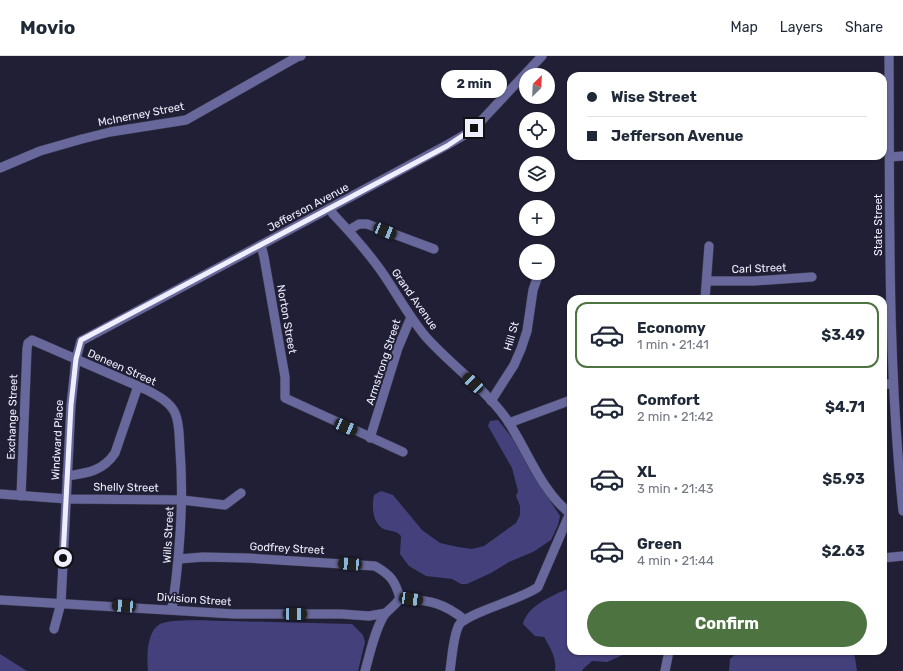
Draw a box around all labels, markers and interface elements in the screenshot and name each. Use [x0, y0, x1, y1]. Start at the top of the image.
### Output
text: Movio [20, 16, 75, 39]
text: Map [731, 19, 758, 36]
text: Layers [780, 19, 823, 36]
text: Share [845, 19, 883, 36]
north arrow [519, 68, 555, 104]
map controls [519, 68, 555, 280]
callout: 2 min [441, 70, 507, 98]
text: 2 min [456, 76, 492, 91]
text: Wise Street [611, 88, 697, 106]
street label: McInerney Street [97, 100, 186, 129]
button: locate [519, 112, 555, 148]
route end [465, 119, 483, 137]
text: Jefferson Avenue [611, 127, 743, 145]
button: layers [519, 156, 555, 192]
street label: Jefferson Avenue [265, 180, 351, 234]
street label: State Street [872, 193, 885, 256]
button: + [519, 200, 555, 236]
car [372, 221, 398, 241]
button: − [519, 244, 555, 280]
street label: Carl Street [731, 261, 787, 276]
street label: Grand Avenue [389, 266, 441, 332]
street label: Norton Street [274, 284, 299, 355]
street label: Armstrong Street [363, 317, 404, 407]
icon: car [589, 317, 625, 353]
street label: Hill St [501, 319, 522, 352]
text: Economy [637, 319, 706, 337]
text: $3.49 [821, 326, 865, 344]
text: 1 min · 21:41 [637, 337, 709, 352]
street label: Deneen Street [85, 346, 159, 389]
car [460, 370, 486, 396]
street label: Exchange Street [5, 374, 21, 460]
icon: car [589, 389, 625, 425]
text: Comfort [637, 391, 700, 409]
text: $4.71 [825, 398, 865, 416]
street label: Windward Place [49, 399, 66, 481]
text: 2 min · 21:42 [637, 409, 713, 424]
car [333, 417, 359, 437]
icon: car [589, 461, 625, 497]
text: XL [637, 463, 656, 481]
text: $5.93 [822, 470, 865, 488]
street label: Shelly Street [93, 480, 159, 495]
text: 3 min · 21:43 [637, 481, 714, 496]
street label: Wills Street [161, 506, 177, 564]
icon: car [589, 533, 625, 569]
text: Green [637, 535, 682, 553]
street label: Godfrey Street [249, 540, 325, 557]
text: $2.63 [821, 542, 865, 560]
route start [54, 549, 72, 567]
text: 4 min · 21:44 [637, 553, 714, 568]
car [338, 557, 362, 571]
street label: Division Street [156, 590, 232, 609]
car [398, 591, 424, 607]
car [112, 599, 136, 613]
button: Confirm [587, 601, 867, 647]
car [283, 608, 307, 620]

